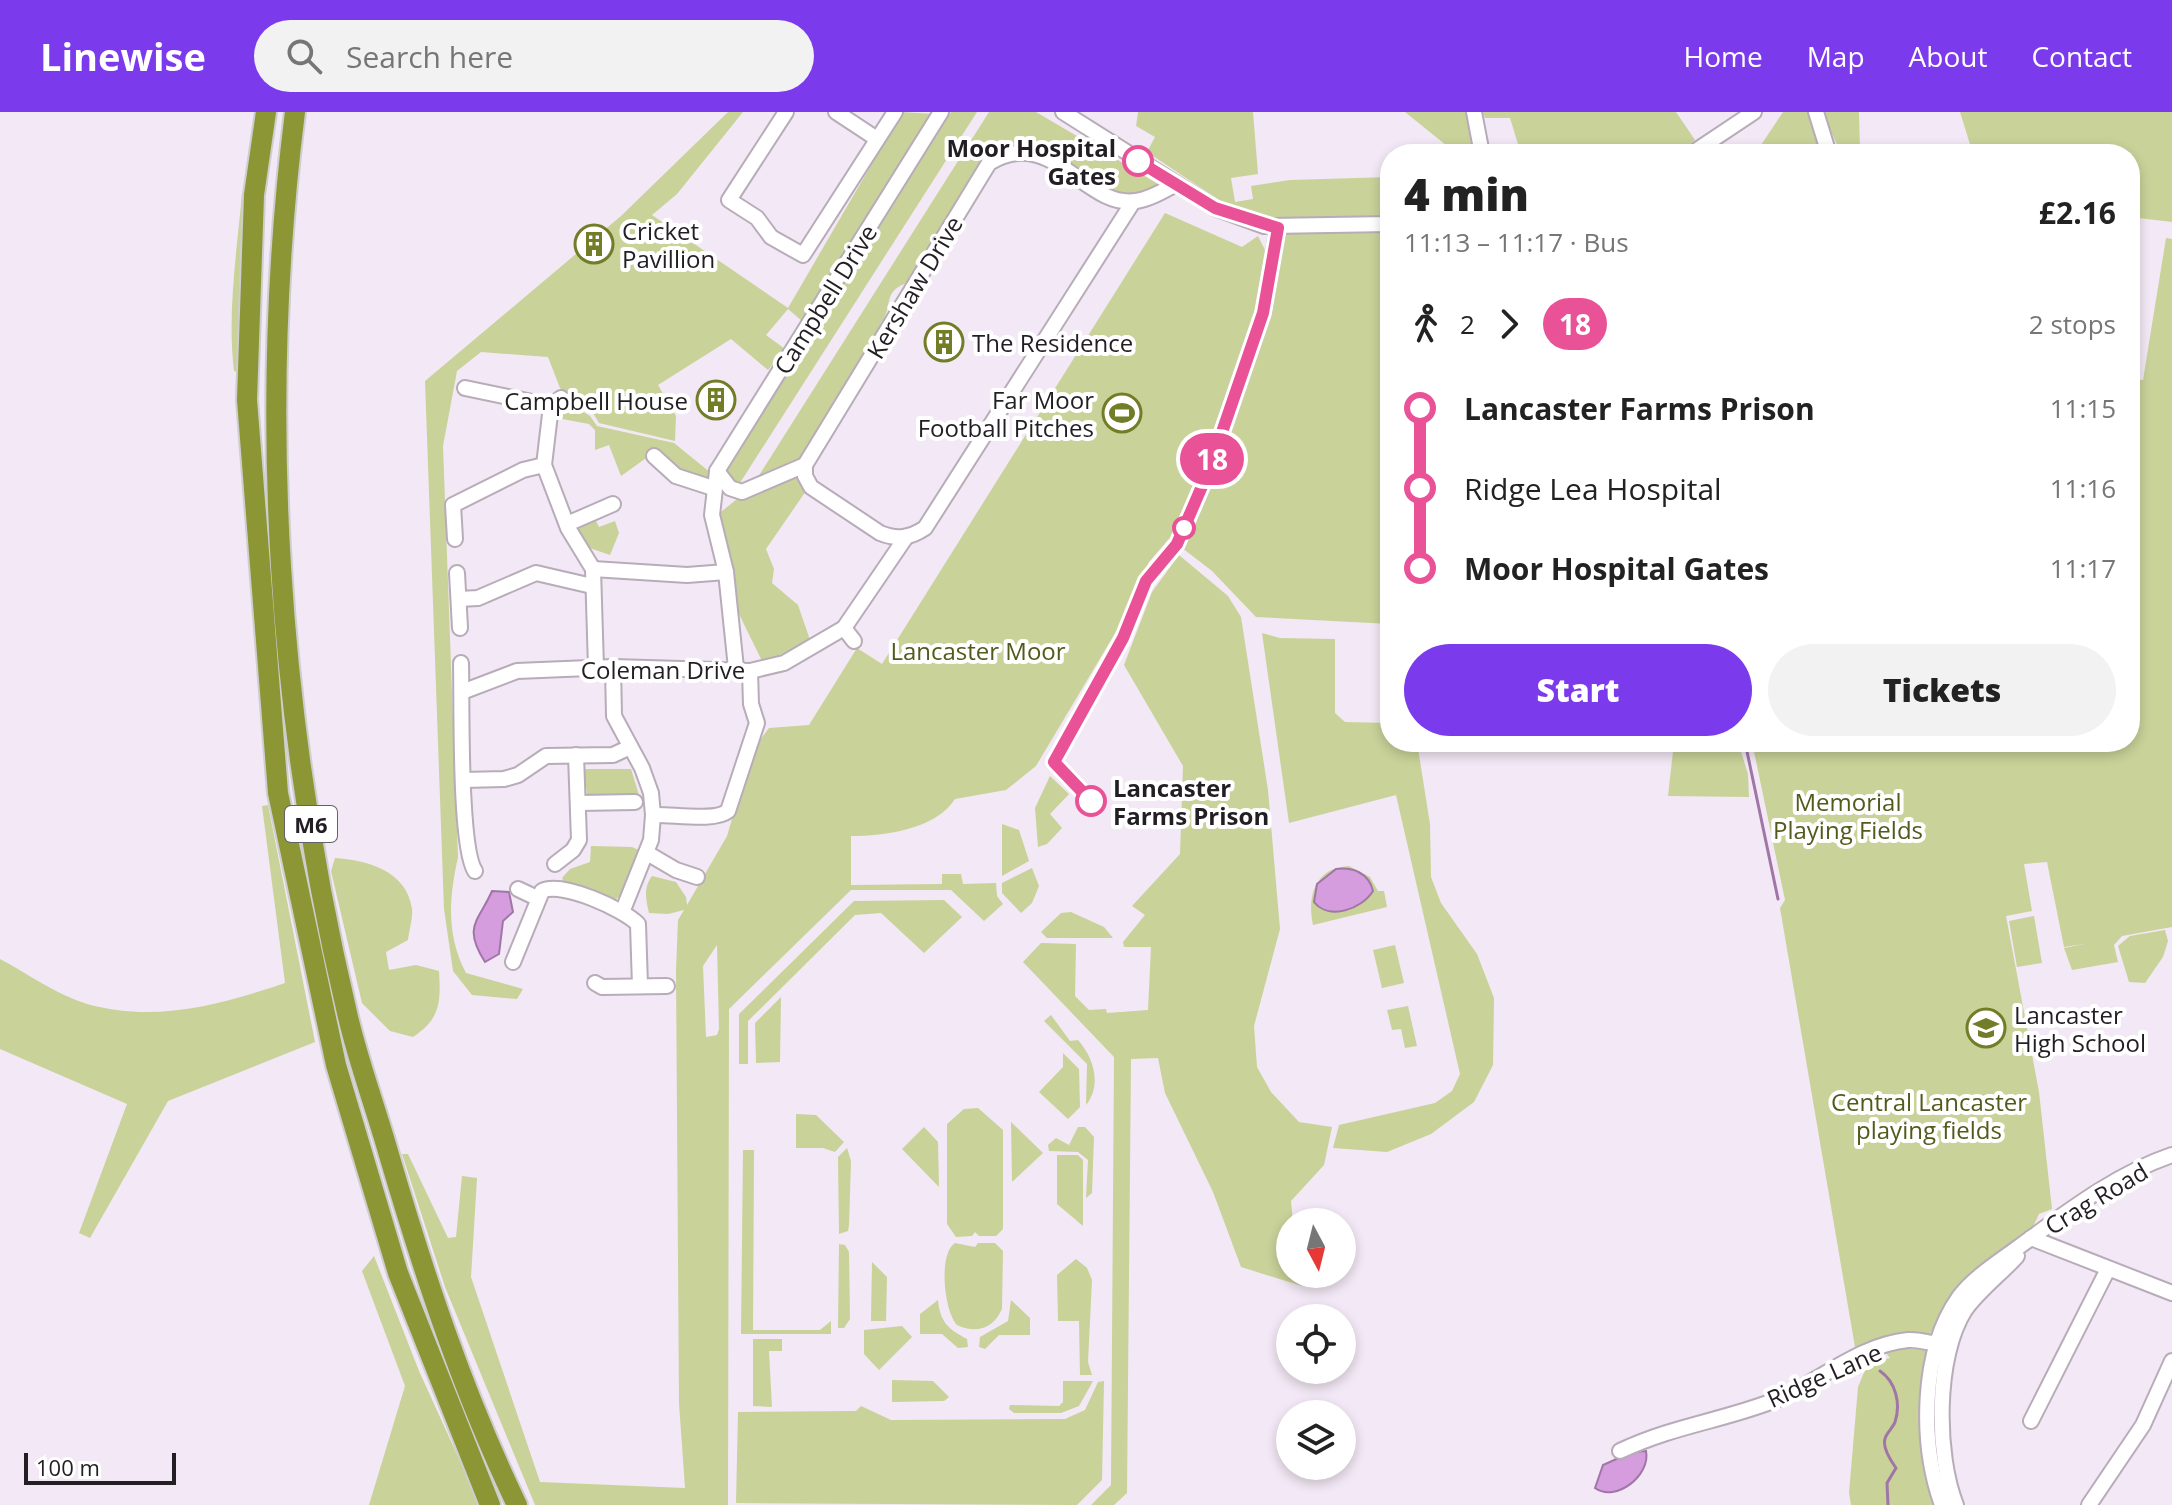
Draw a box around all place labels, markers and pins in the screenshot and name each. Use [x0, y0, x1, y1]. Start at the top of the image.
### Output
place label: Moor Hospital Gates [947, 131, 1116, 192]
marker: Moor Hospital Gates [1123, 146, 1153, 176]
place label: Cricket Pavillion [622, 214, 715, 275]
building icon: Cricket Pavillion [573, 223, 615, 265]
building icon: The Residence [923, 321, 965, 363]
place label: The Residence [972, 326, 1133, 359]
building icon: Campbell House [695, 379, 737, 421]
place label: Far Moor Football Pitches [918, 383, 1094, 444]
place label: Campbell House [504, 384, 688, 417]
sports icon: Far Moor Football Pitches [1101, 392, 1143, 434]
unlabelled marker [1173, 517, 1195, 539]
place label: Lancaster Farms Prison [1113, 771, 1269, 832]
marker: Lancaster Farms Prison [1076, 786, 1106, 816]
place label: Lancaster High School [2014, 998, 2146, 1059]
school or university icon: Lancaster High School [1965, 1007, 2007, 1049]

